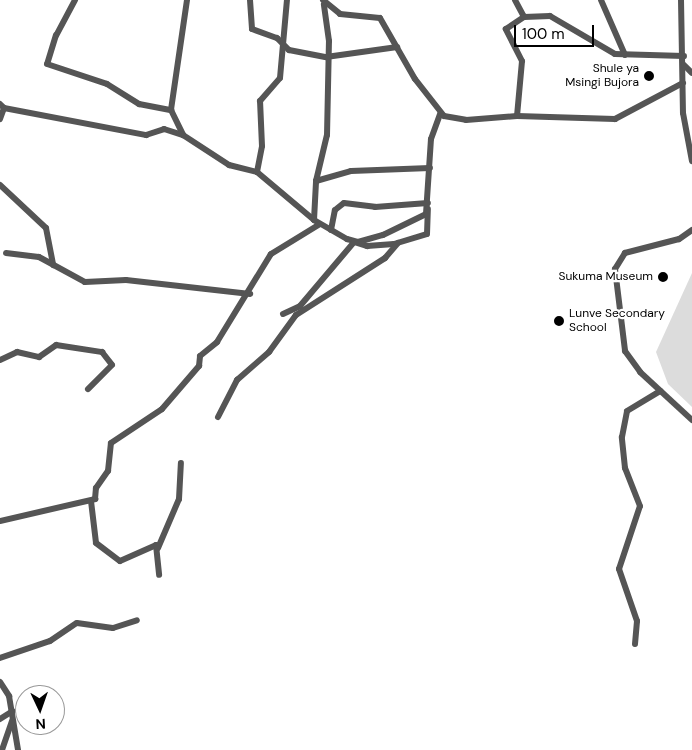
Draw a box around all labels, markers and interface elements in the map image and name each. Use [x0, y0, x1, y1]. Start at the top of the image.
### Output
scale bar [517, 15, 597, 47]
text: 100 m [522, 24, 565, 44]
place label: Shule ya Msingi Bujora [565, 62, 639, 90]
marker: Shule ya Msingi Bujora [643, 70, 655, 82]
place label: Sukuma Museum [558, 270, 653, 284]
marker: Sukuma Museum [657, 271, 669, 283]
place label: Lunve Secondary School [569, 307, 665, 335]
marker: Lunve Secondary School [553, 315, 565, 327]
north arrow [15, 685, 65, 735]
text: N [35, 715, 46, 733]

